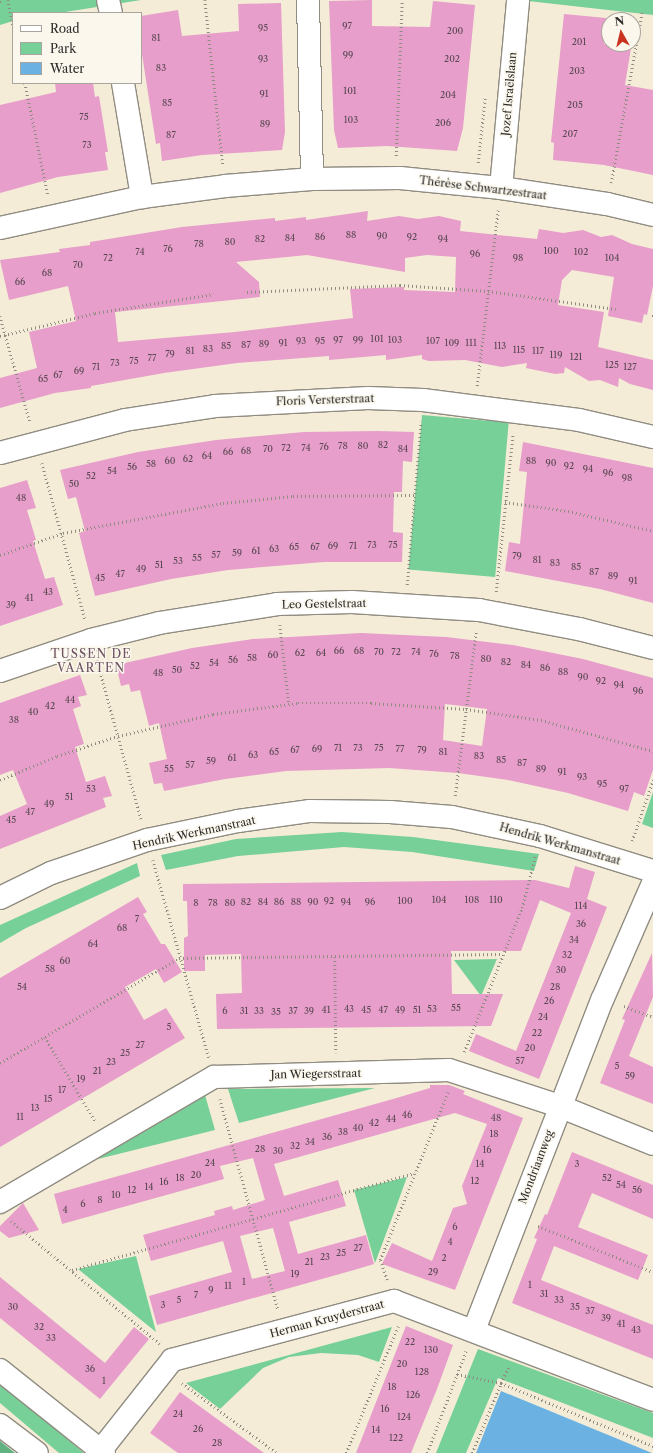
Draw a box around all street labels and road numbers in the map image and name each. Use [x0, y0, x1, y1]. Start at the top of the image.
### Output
street label: Jozef Israëlslaan [499, 51, 519, 137]
street label: Thérèse Schwartzestraat [418, 174, 548, 202]
street label: Floris Versterstraat [275, 392, 375, 408]
street label: Leo Gestelstraat [281, 597, 367, 611]
street label: Hendrik Werkmanstraat [131, 813, 257, 853]
street label: Hendrik Werkmanstraat [498, 820, 622, 868]
street label: Jan Wiegersstraat [270, 1067, 362, 1081]
street label: Mondriaanweg [516, 1128, 556, 1206]
street label: Herman Kruyderstraat [268, 1297, 386, 1341]

